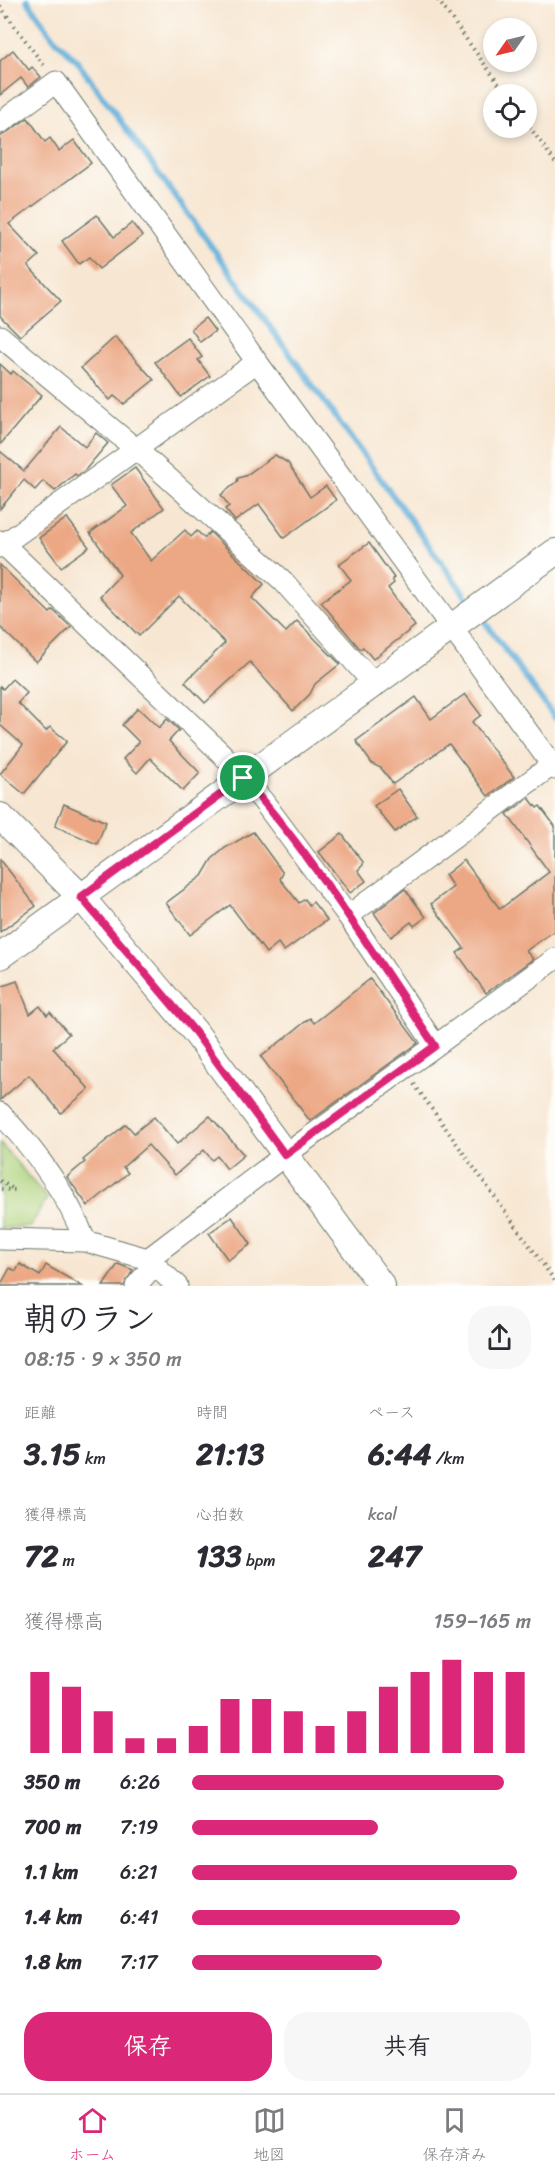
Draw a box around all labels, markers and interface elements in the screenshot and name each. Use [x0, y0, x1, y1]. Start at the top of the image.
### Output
north arrow [483, 18, 537, 72]
map controls [483, 18, 537, 138]
button: locate [483, 84, 537, 138]
pin [217, 752, 268, 803]
icon: arrive [226, 761, 259, 794]
text: 朝のラン [24, 1290, 156, 1348]
button: share [468, 1306, 531, 1369]
text: 08:15 · 9 × 350 m [24, 1342, 182, 1377]
text: 距離 [24, 1398, 56, 1427]
text: 時間 [196, 1398, 228, 1427]
text: ペース [368, 1398, 415, 1427]
text: 3.15 [24, 1427, 81, 1481]
text: 21:13 [196, 1427, 265, 1481]
text: 6:44 [368, 1427, 432, 1481]
text: km [81, 1444, 106, 1473]
text: /km [432, 1444, 465, 1473]
text: 獲得標高 [24, 1500, 88, 1529]
text: 心拍数 [196, 1500, 244, 1529]
text: kcal [368, 1500, 397, 1529]
text: 72 [24, 1529, 58, 1583]
text: 133 [196, 1529, 242, 1583]
text: 247 [368, 1529, 421, 1583]
text: m [58, 1546, 75, 1575]
text: bpm [242, 1546, 276, 1575]
text: 獲得標高 [24, 1604, 104, 1639]
text: 159–165 m [434, 1604, 531, 1639]
text: 350 m [24, 1765, 80, 1800]
text: 6:26 [120, 1765, 160, 1800]
text: 700 m [24, 1810, 81, 1845]
text: 7:19 [120, 1810, 158, 1845]
text: 1.1 km [24, 1855, 78, 1890]
text: 6:21 [120, 1855, 158, 1890]
text: 1.4 km [24, 1900, 82, 1935]
text: 6:41 [120, 1900, 158, 1935]
text: 1.8 km [24, 1945, 82, 1980]
text: 7:17 [120, 1945, 157, 1980]
button: 保存 [24, 2012, 272, 2081]
button: 共有 [284, 2012, 531, 2081]
tab: ホーム [68, 2104, 116, 2169]
tab: 地図 [253, 2104, 286, 2169]
tab: 保存済み [423, 2104, 487, 2169]

